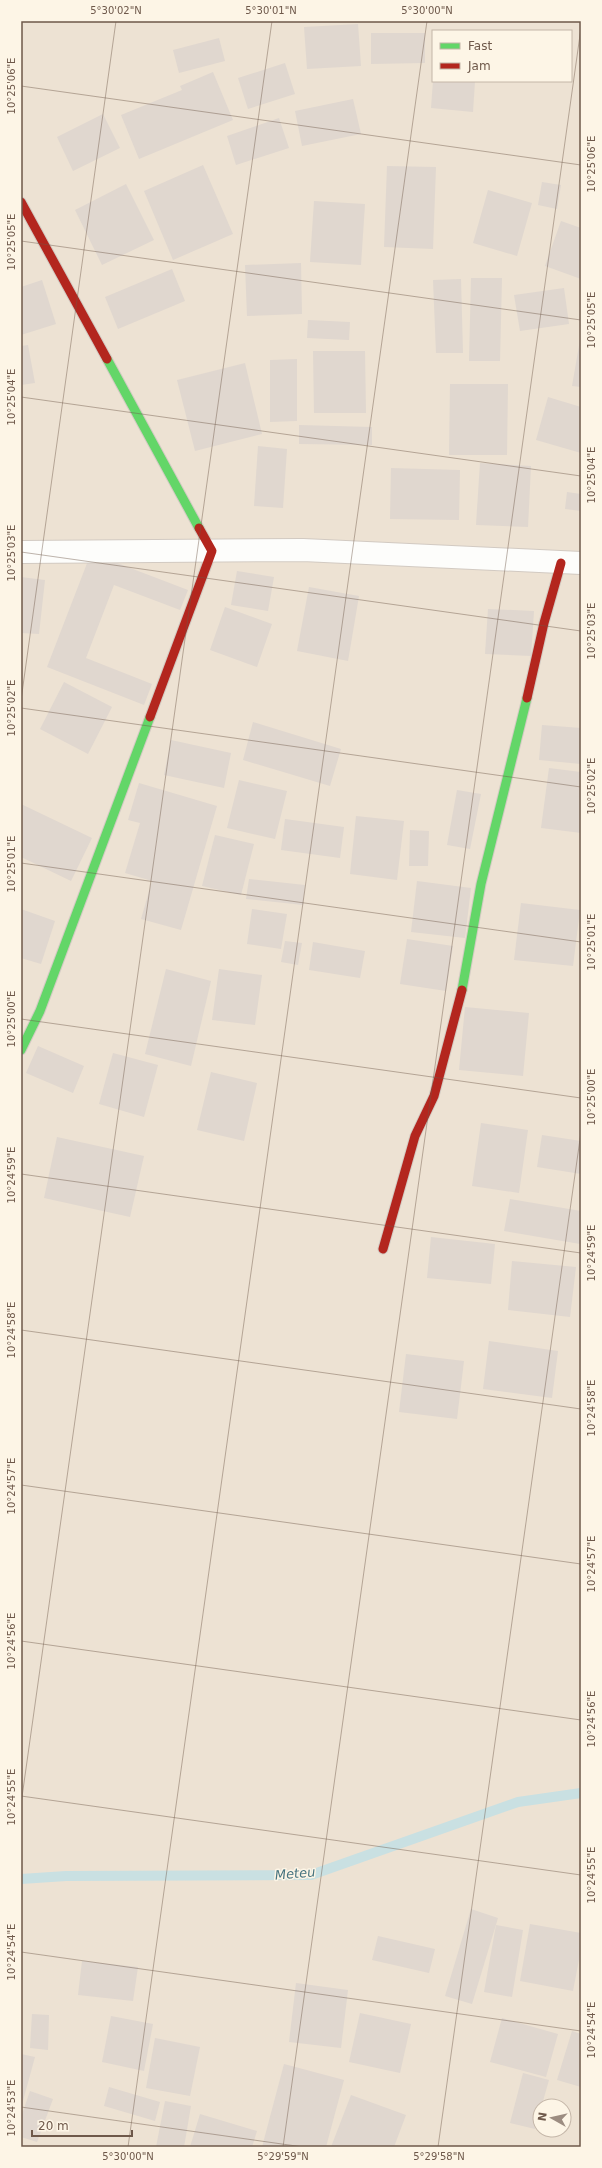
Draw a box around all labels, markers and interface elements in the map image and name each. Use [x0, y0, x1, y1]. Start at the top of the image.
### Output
text: 5°30'02"N [90, 5, 142, 16]
text: 5°30'01"N [245, 5, 297, 16]
text: 5°30'00"N [401, 5, 453, 16]
legend [432, 30, 572, 82]
text: Fast [468, 39, 492, 53]
text: 10°25'06"E [6, 58, 17, 114]
text: Jam [467, 59, 491, 73]
text: 10°25'06"E [586, 136, 597, 192]
text: 10°25'05"E [6, 214, 17, 270]
text: 10°25'05"E [586, 292, 597, 348]
text: 10°25'04"E [6, 369, 17, 425]
text: 10°25'04"E [586, 447, 597, 503]
text: 10°25'03"E [6, 525, 17, 581]
text: 10°25'03"E [586, 603, 597, 659]
text: 10°25'02"E [6, 680, 17, 736]
text: 10°25'02"E [586, 758, 597, 814]
text: 10°25'01"E [6, 836, 17, 892]
text: 10°25'01"E [586, 914, 597, 970]
text: 10°25'00"E [6, 991, 17, 1047]
text: 10°25'00"E [586, 1069, 597, 1125]
text: 10°24'59"E [6, 1147, 17, 1203]
text: 10°24'59"E [586, 1225, 597, 1281]
text: 10°24'58"E [6, 1302, 17, 1358]
text: 10°24'58"E [586, 1380, 597, 1436]
text: 10°24'57"E [6, 1458, 17, 1514]
text: 10°24'57"E [586, 1536, 597, 1592]
text: 10°24'56"E [6, 1613, 17, 1669]
text: 10°24'56"E [586, 1691, 597, 1747]
text: 10°24'55"E [6, 1769, 17, 1825]
text: 10°24'55"E [586, 1847, 597, 1903]
water label: Meteu [274, 1864, 316, 1883]
text: 10°24'54"E [6, 1924, 17, 1980]
text: 10°24'54"E [586, 2002, 597, 2058]
text: 10°24'53"E [6, 2080, 17, 2136]
north arrow [532, 2098, 572, 2138]
text: N [536, 2111, 550, 2122]
scale bar [32, 2112, 132, 2138]
text: 20 m [38, 2119, 69, 2133]
text: 5°30'00"N [102, 2151, 154, 2162]
text: 5°29'59"N [257, 2151, 309, 2162]
text: 5°29'58"N [413, 2151, 465, 2162]

